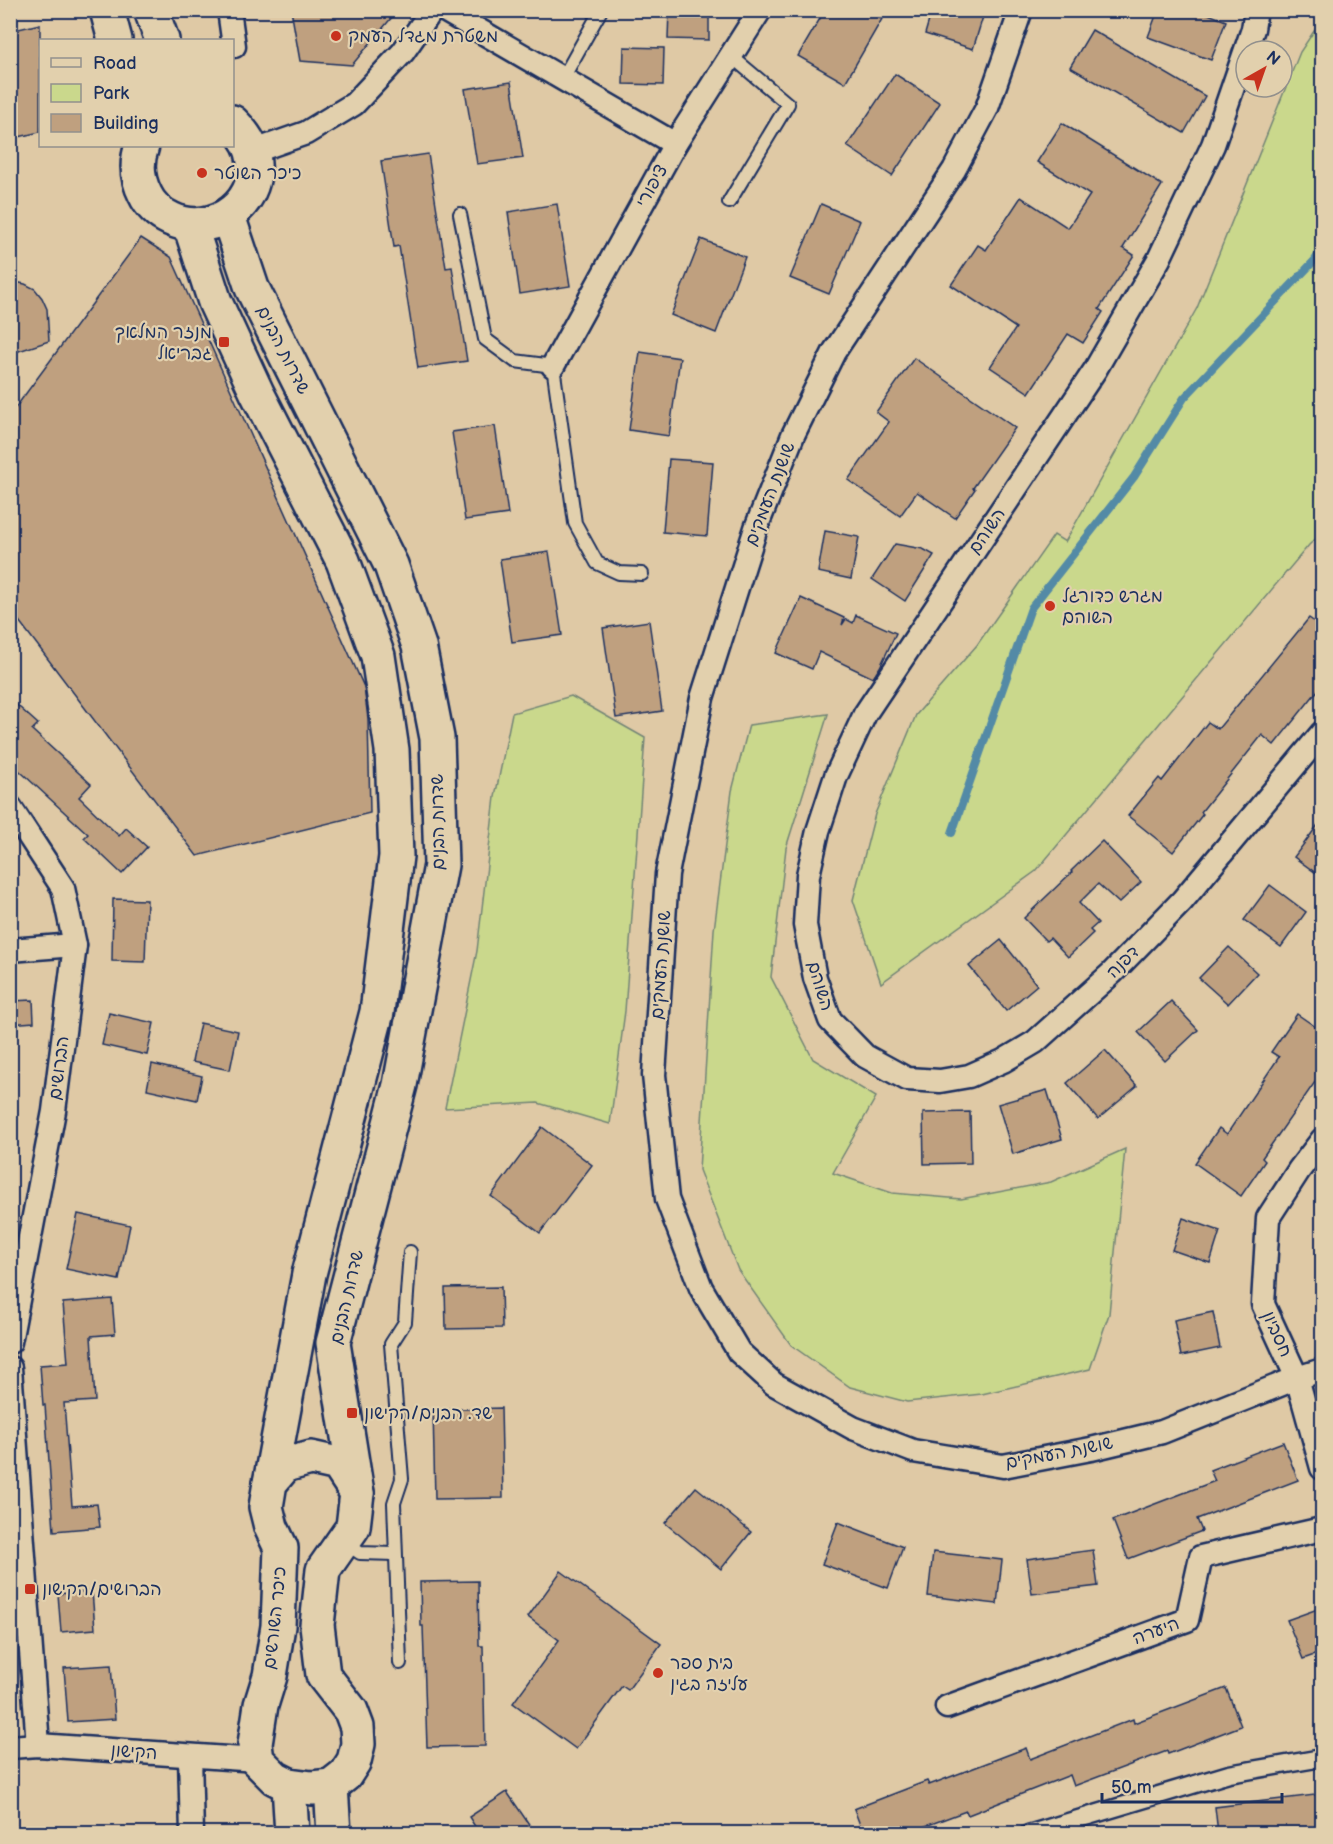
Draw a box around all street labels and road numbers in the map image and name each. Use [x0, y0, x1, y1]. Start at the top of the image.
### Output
street label: ציפורי [632, 161, 672, 211]
street label: שדרות הבנים [252, 302, 314, 398]
street label: שושנת העמקים [741, 439, 800, 549]
street label: השוהם [964, 504, 1010, 558]
street label: שדרות הבנים [427, 774, 449, 870]
street label: שושנת העמקים [647, 909, 675, 1020]
street label: דפנה [1102, 941, 1144, 983]
street label: השוהם [802, 958, 838, 1014]
street label: הברושים [45, 1035, 73, 1101]
street label: שדרות הבנים [326, 1248, 368, 1346]
street label: חסביון [1258, 1308, 1296, 1360]
street label: שושנת העמקים [1003, 1432, 1115, 1474]
street label: כיכר השורשים [259, 1565, 291, 1671]
street label: היערה [1130, 1613, 1182, 1649]
street label: הקישון [110, 1740, 158, 1764]

